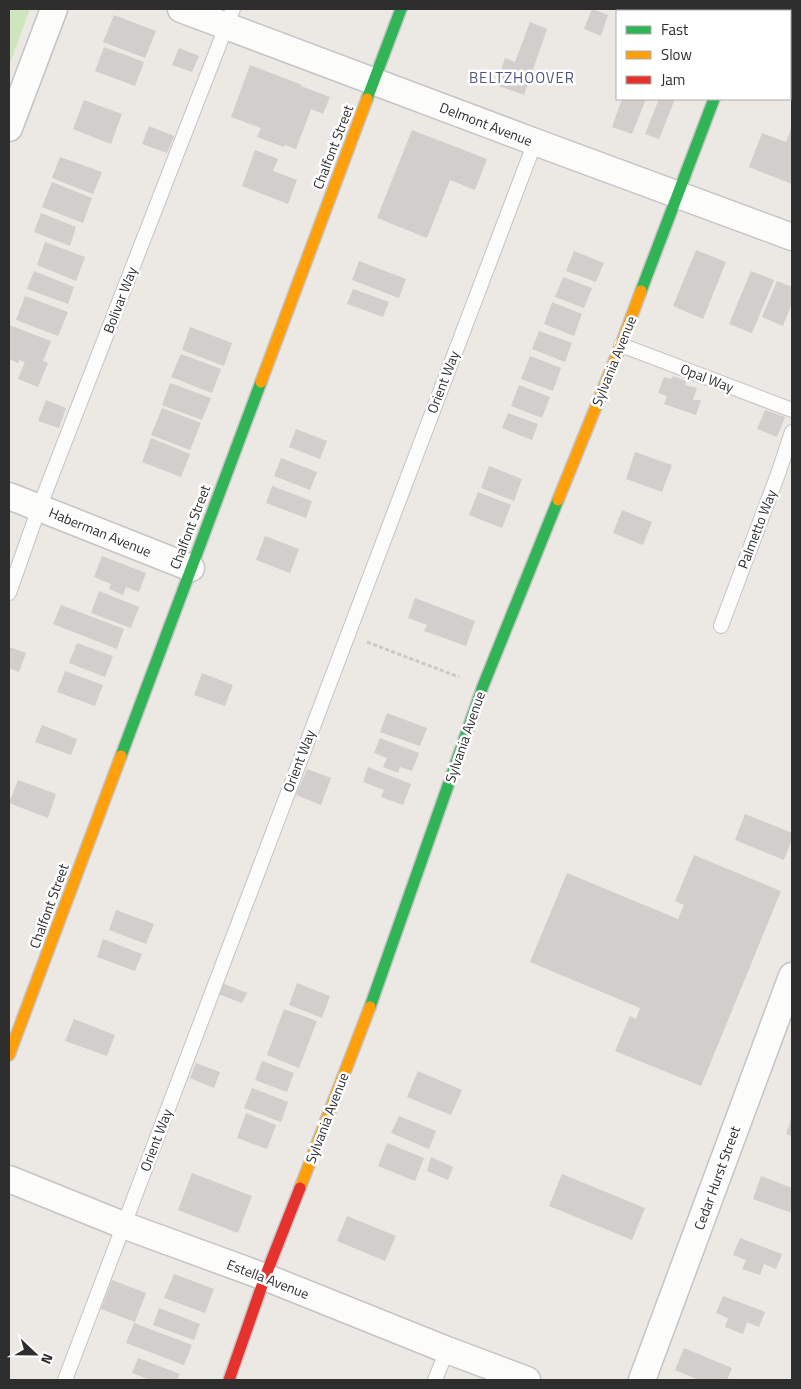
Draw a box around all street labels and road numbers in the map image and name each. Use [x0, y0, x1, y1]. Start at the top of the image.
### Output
street label: Delmont Avenue [437, 96, 536, 151]
street label: Chalfont Street [307, 102, 358, 192]
street label: Bolivar Way [97, 263, 142, 336]
street label: Sylvania Avenue [586, 313, 641, 409]
street label: Orient Way [421, 347, 464, 416]
street label: Opal Way [677, 358, 737, 397]
street label: Chalfont Street [164, 482, 215, 572]
street label: Palmetto Way [732, 486, 781, 572]
street label: Haberman Avenue [46, 501, 155, 562]
street label: Sylvania Avenue [439, 688, 490, 785]
street label: Orient Way [277, 726, 320, 795]
street label: Chalfont Street [23, 860, 74, 951]
street label: Sylvania Avenue [300, 1069, 353, 1166]
street label: Orient Way [134, 1105, 177, 1174]
street label: Cedar Hurst Street [688, 1123, 745, 1233]
street label: Estella Avenue [224, 1253, 312, 1304]

